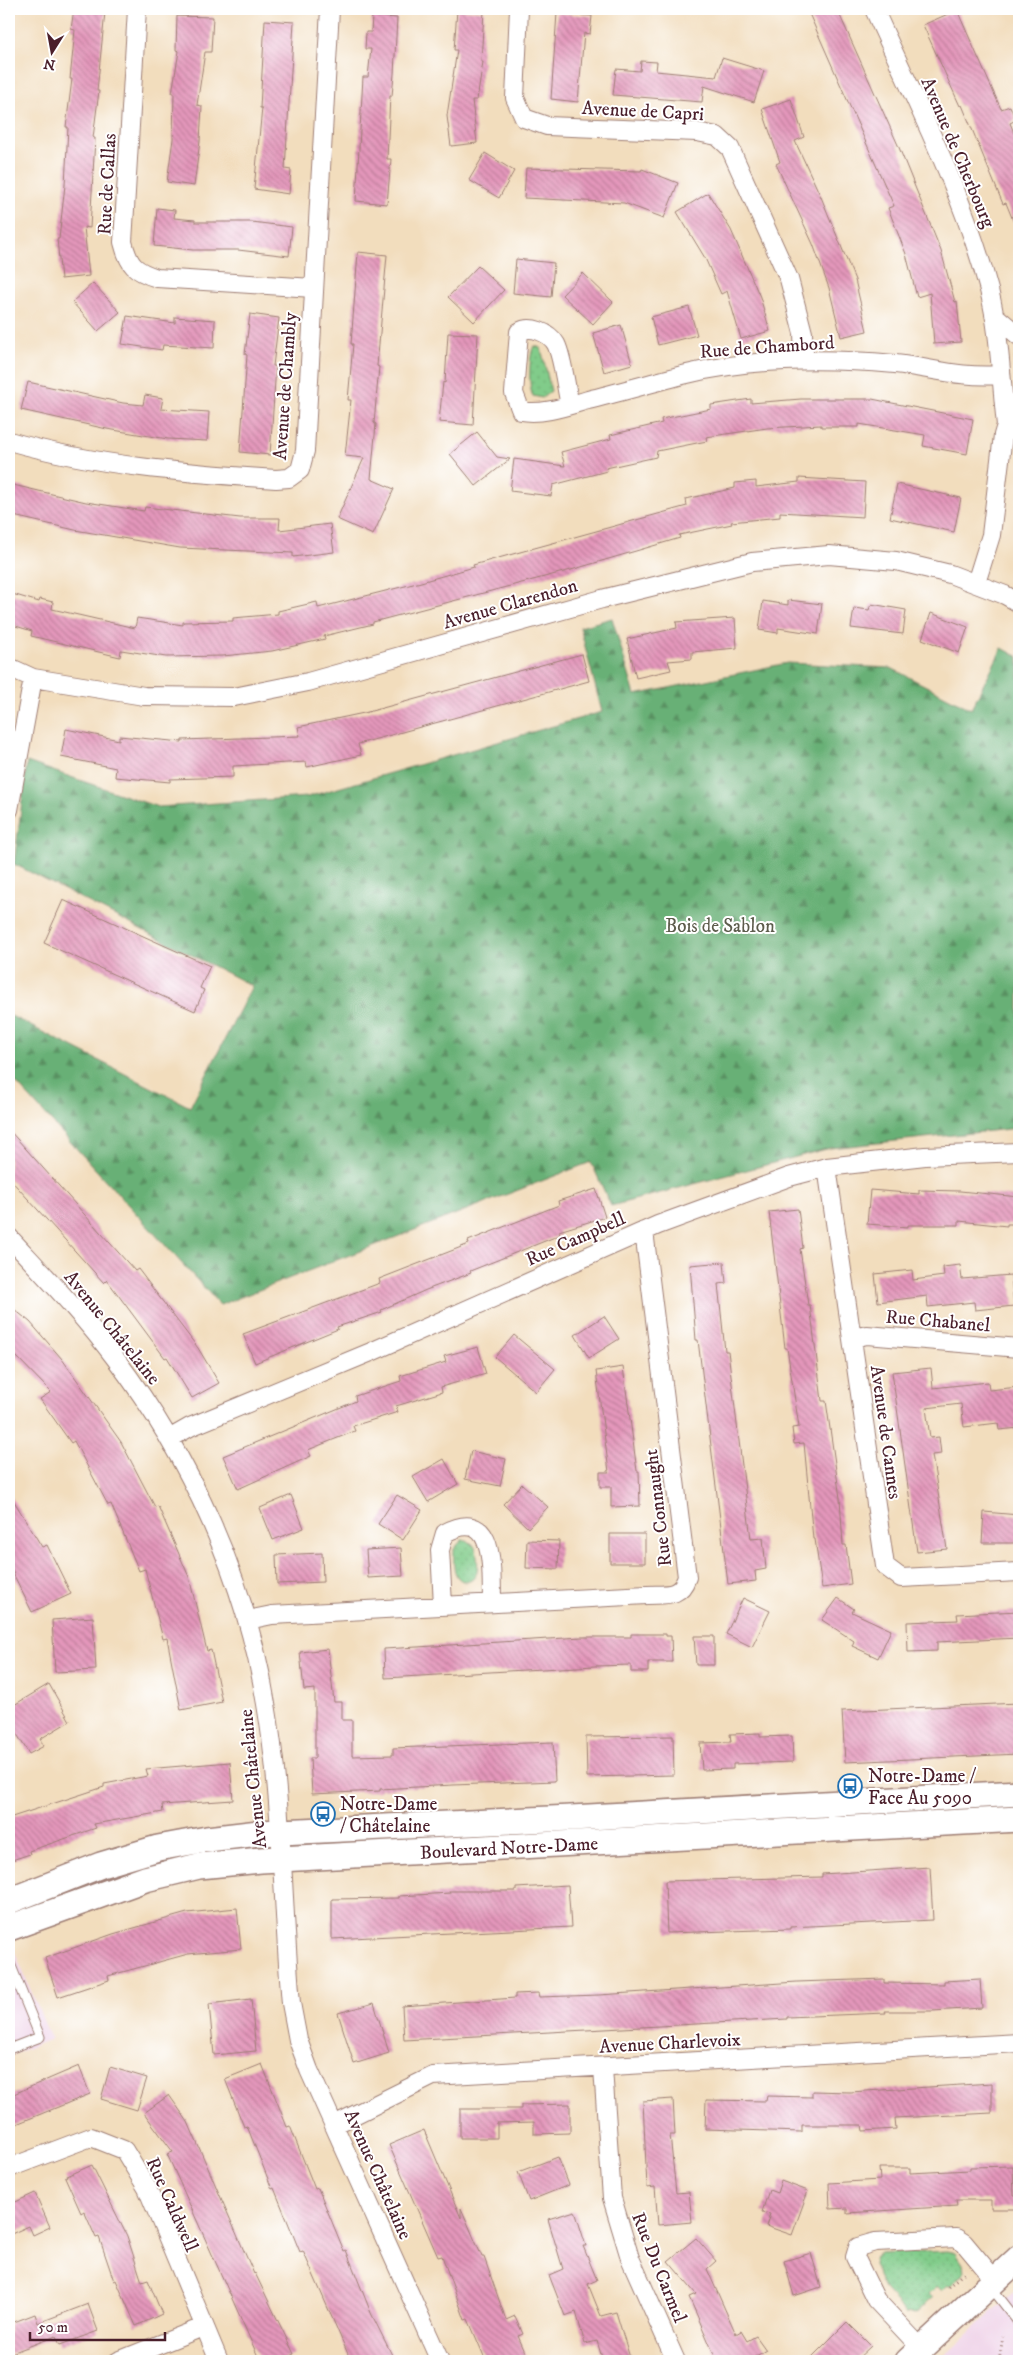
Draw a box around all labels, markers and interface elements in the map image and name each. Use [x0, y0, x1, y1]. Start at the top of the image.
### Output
north arrow [28, 28, 78, 78]
text: N [42, 54, 57, 74]
street label: Avenue de Cherbourg [916, 74, 1000, 232]
street label: Avenue de Capri [581, 97, 705, 126]
street label: Rue de Callas [93, 133, 122, 235]
street label: Avenue de Chambly [269, 310, 302, 461]
street label: Rue de Chambord [699, 331, 836, 364]
street label: Avenue Clarendon [441, 574, 580, 635]
park label: Bois de Sablon [665, 915, 775, 938]
street label: Rue Campbell [522, 1207, 629, 1272]
street label: Avenue Châtelaine [59, 1266, 165, 1390]
street label: Rue Chabanel [885, 1305, 991, 1338]
street label: Avenue de Cannes [865, 1364, 906, 1501]
street label: Rue Connaught [640, 1448, 677, 1568]
street label: Avenue Châtelaine [235, 1708, 272, 1850]
place label: Notre-Dame / Face Au 5090 [868, 1765, 977, 1810]
bus stop icon: Notre-Dame / Face Au 5090 [837, 1773, 863, 1799]
place label: Notre-Dame / Châtelaine [340, 1793, 438, 1838]
bus stop icon: Notre-Dame / Châtelaine [310, 1801, 336, 1827]
street label: Boulevard Notre-Dame [419, 1832, 599, 1865]
street label: Avenue Charlevoix [599, 2028, 742, 2059]
street label: Avenue Châtelaine [339, 2106, 417, 2243]
street label: Rue Caldwell [141, 2154, 203, 2256]
street label: Rue Du Carmel [626, 2209, 691, 2326]
scale bar [30, 2310, 165, 2342]
text: 50 m [38, 2318, 68, 2337]

